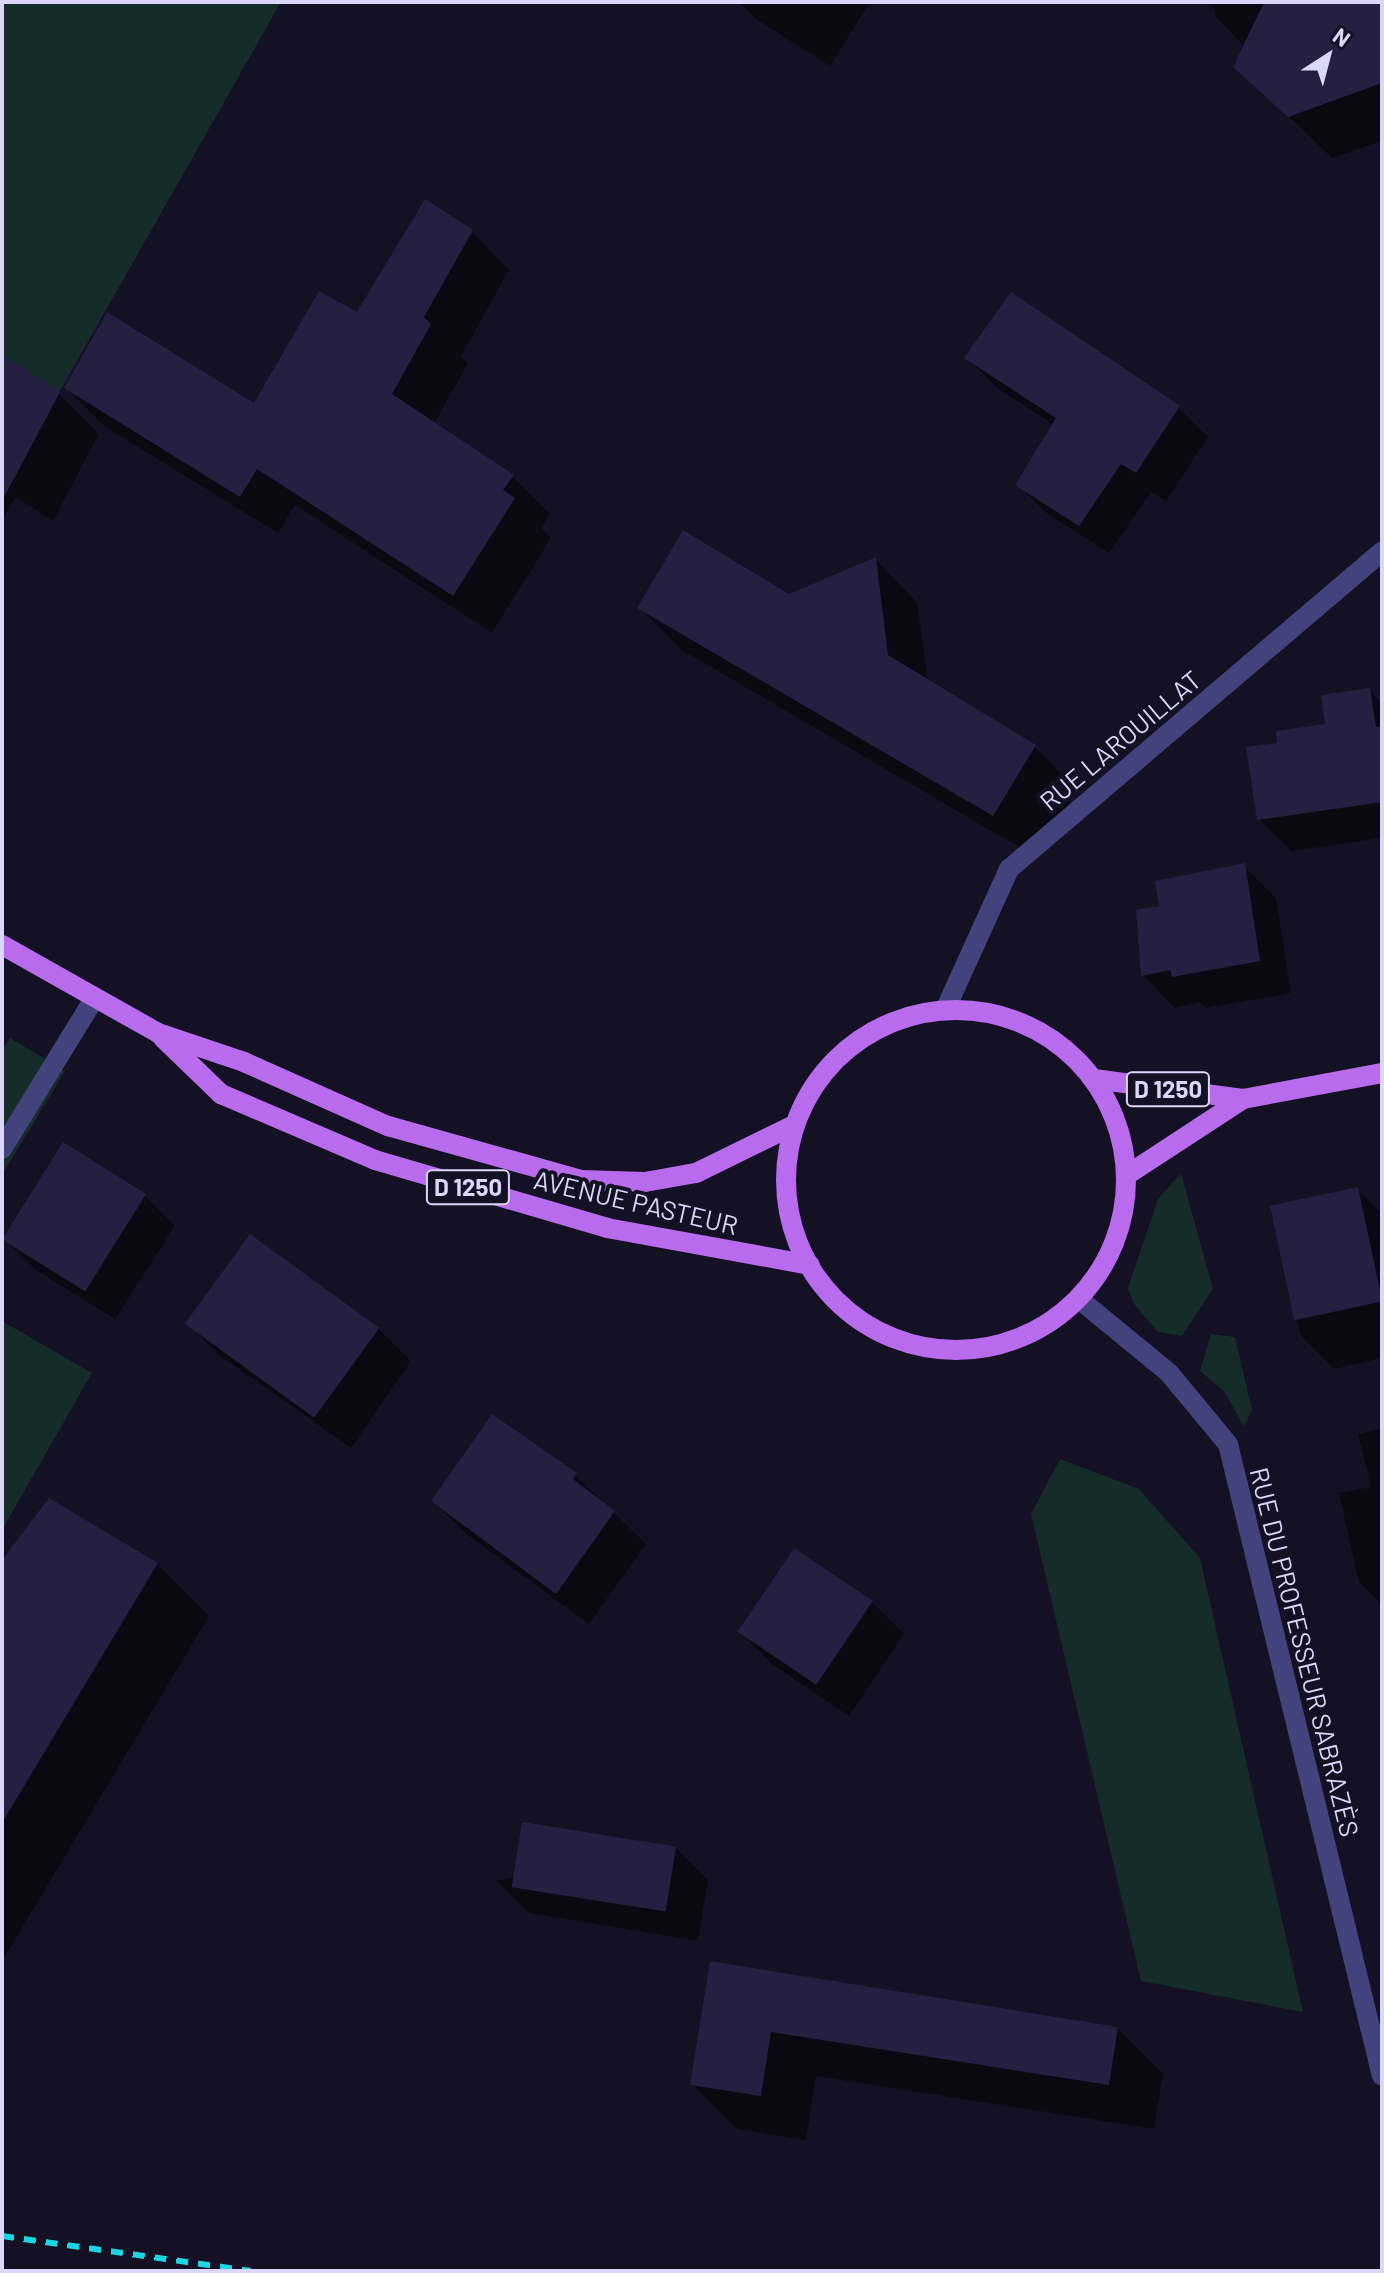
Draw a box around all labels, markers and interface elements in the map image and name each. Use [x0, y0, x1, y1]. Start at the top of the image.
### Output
north arrow [1288, 16, 1368, 96]
text: N [1329, 22, 1356, 51]
street label: RUE LAROUILLAT [1033, 664, 1207, 816]
road number: D 1250 [1124, 1069, 1212, 1109]
street label: AVENUE PASTEUR [531, 1163, 741, 1241]
road number: D 1250 [424, 1167, 512, 1207]
street label: RUE DU PROFESSEUR SABRAZÈS [1244, 1464, 1366, 1840]

